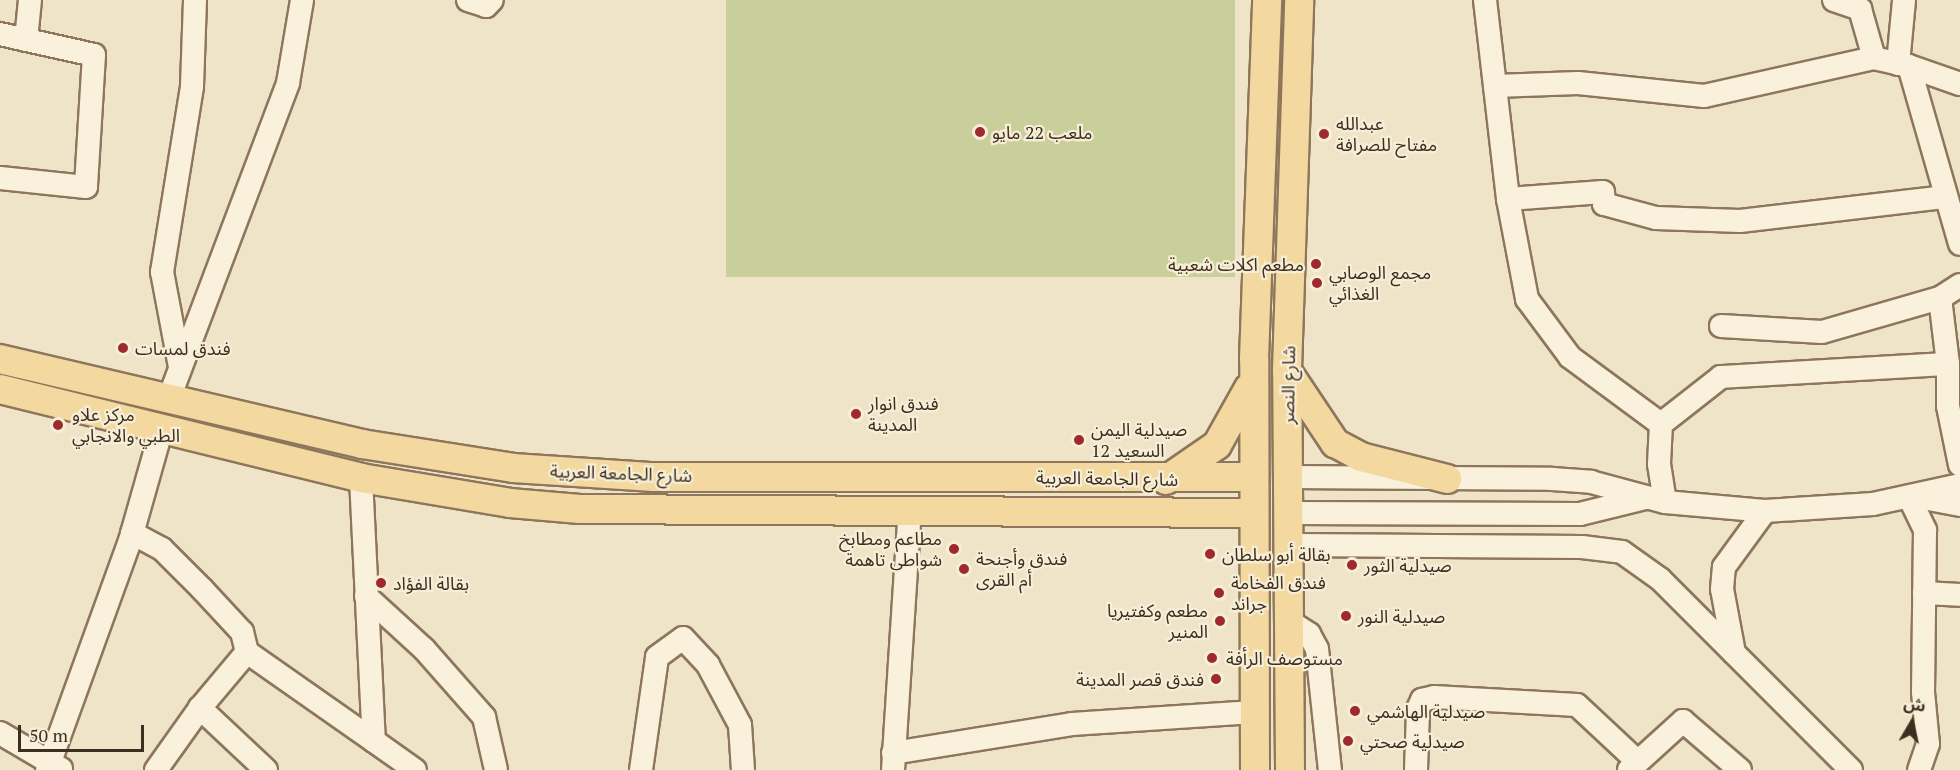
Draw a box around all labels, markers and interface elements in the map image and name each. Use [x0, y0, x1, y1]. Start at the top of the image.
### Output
place label: عبدالله مفتاح للصرافة [1336, 113, 1437, 156]
place label: ملعب 22 مايو [992, 121, 1092, 143]
marker: ملعب 22 مايو [973, 125, 987, 139]
marker: عبدالله مفتاح للصرافة [1317, 127, 1331, 141]
place label: مطعم اكلات شعبية [1168, 253, 1304, 275]
marker: مطعم اكلات شعبية [1309, 257, 1323, 271]
place label: مجمع الوصابي الغذائي [1329, 262, 1431, 304]
marker: مجمع الوصابي الغذائي [1310, 276, 1324, 290]
place label: فندق لمسات [135, 337, 231, 359]
marker: فندق لمسات [116, 341, 130, 355]
street label: شارع النصر [1277, 345, 1299, 425]
place label: فندق انوار المدينة [868, 393, 939, 436]
place label: مركز علاو الطبي والانجابي [72, 404, 180, 446]
marker: فندق انوار المدينة [849, 407, 863, 421]
marker: مركز علاو الطبي والانجابي [49, 416, 67, 434]
place label: صيدلية اليمن السعيد 12 [1091, 419, 1187, 462]
marker: صيدلية اليمن السعيد 12 [1072, 433, 1086, 447]
street label: شارع الجامعة العربية [550, 460, 692, 486]
street label: شارع الجامعة العربية [1036, 466, 1178, 490]
place label: مطاعم ومطابخ شواطى تاهمة [839, 528, 942, 570]
marker: مطاعم ومطابخ شواطى تاهمة [947, 542, 961, 556]
place label: بقالة أبو سلطان [1222, 543, 1331, 565]
marker: بقالة أبو سلطان [1203, 547, 1217, 561]
place label: فندق وأجنحة أم القرى [976, 548, 1067, 590]
place label: صيدلية الثور [1364, 554, 1452, 576]
marker: صيدلية الثور [1345, 558, 1359, 572]
marker: فندق وأجنحة أم القرى [957, 562, 971, 576]
place label: بقالة الفؤاد [393, 572, 469, 594]
place label: فندق الفخامة جراند [1231, 572, 1326, 614]
marker: بقالة الفؤاد [374, 576, 388, 590]
marker: فندق الفخامة جراند [1212, 586, 1226, 600]
place label: مطعم وكفتيريا المنير [1107, 600, 1208, 642]
place label: صيدلية النور [1358, 605, 1445, 627]
marker: صيدلية النور [1339, 609, 1353, 623]
marker: مطعم وكفتيريا المنير [1213, 614, 1227, 628]
place label: مستوصف الرأفة [1226, 647, 1343, 669]
marker: مستوصف الرأفة [1203, 649, 1221, 667]
place label: فندق قصر المدينة [1076, 668, 1204, 690]
marker: فندق قصر المدينة [1209, 672, 1223, 686]
north arrow [1882, 692, 1942, 752]
text: ش [1902, 692, 1927, 717]
place label: صيدلية الهاشمي [1367, 700, 1485, 722]
marker: صيدلية الهاشمي [1348, 704, 1362, 718]
scale bar [21, 713, 147, 751]
text: 50 m [29, 723, 68, 747]
place label: صيدلية صحتي [1360, 730, 1465, 752]
marker: صيدلية صحتي [1341, 734, 1355, 748]

